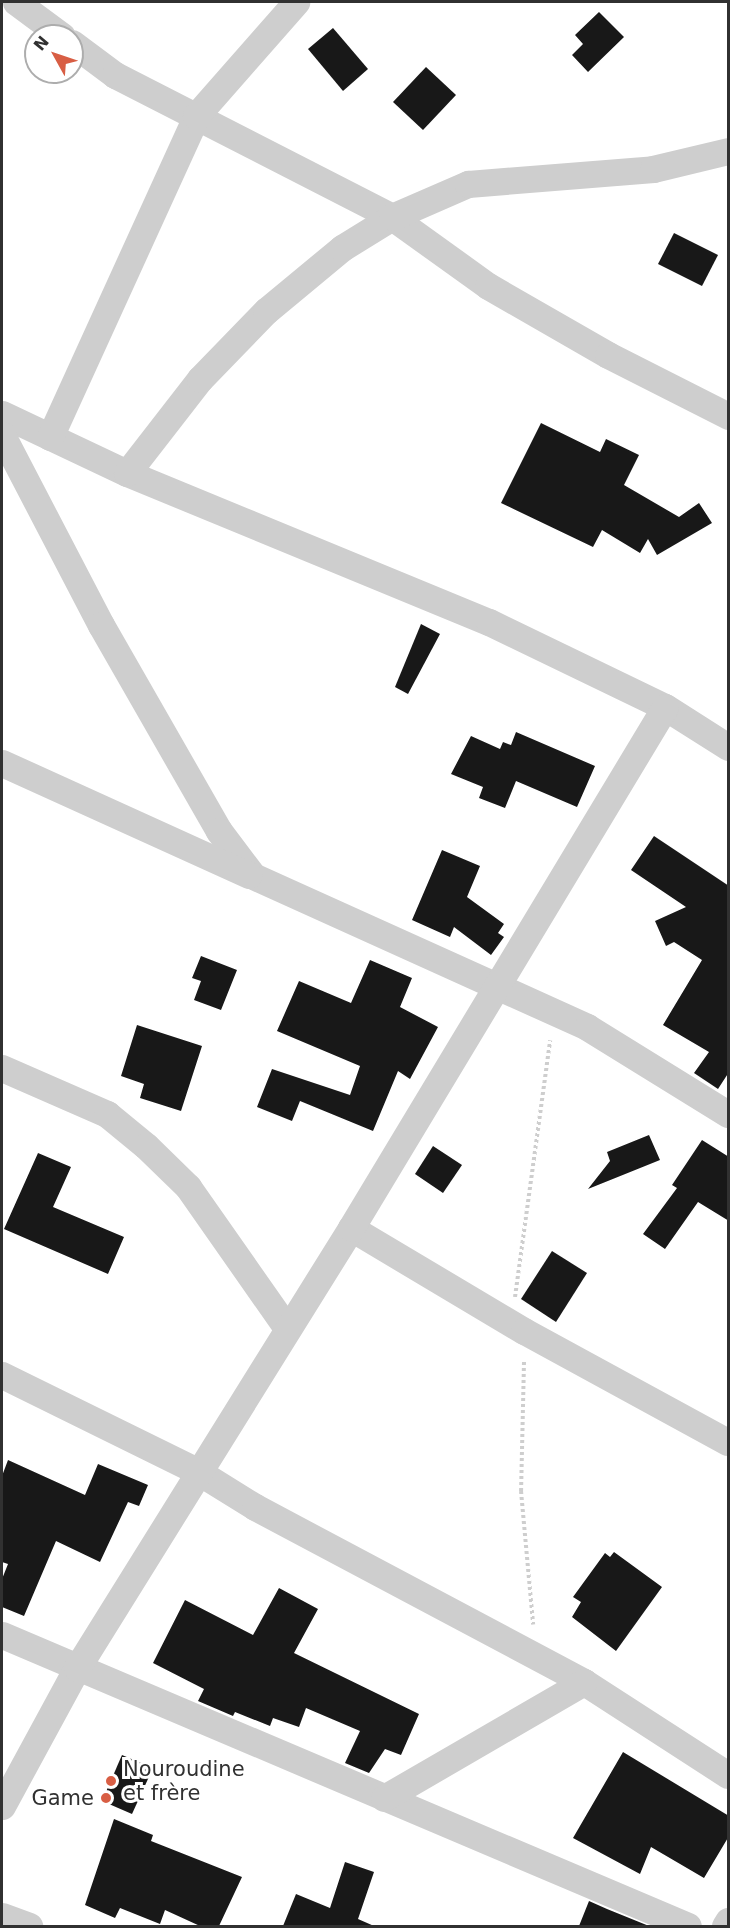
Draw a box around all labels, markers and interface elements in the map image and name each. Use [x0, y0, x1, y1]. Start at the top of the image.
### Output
north arrow [24, 24, 84, 84]
text: N [30, 32, 53, 55]
place label: Nouroudine et frère [123, 1756, 245, 1806]
marker: Nouroudine et frère [104, 1774, 118, 1788]
place label: Game [31, 1785, 94, 1811]
marker: Game [99, 1791, 113, 1805]

